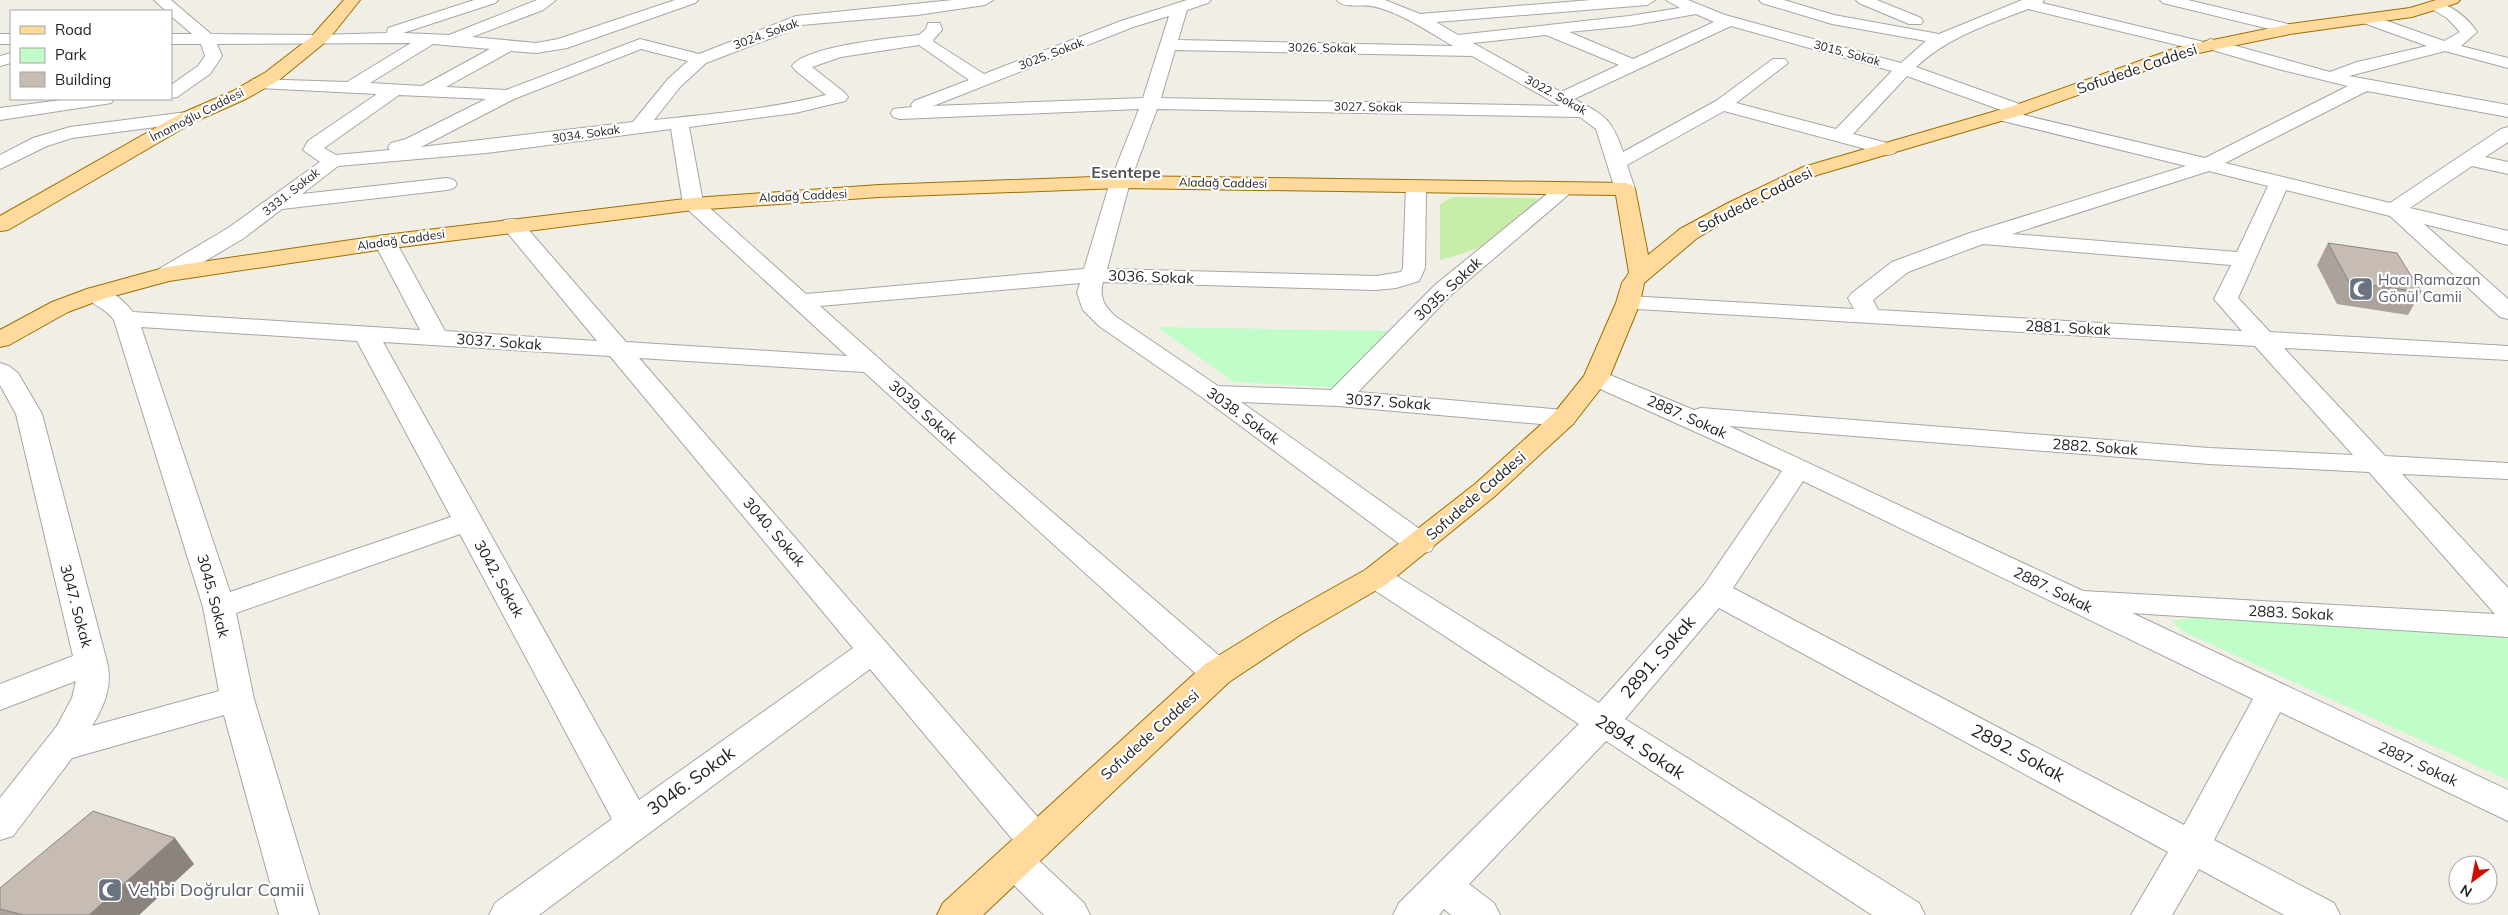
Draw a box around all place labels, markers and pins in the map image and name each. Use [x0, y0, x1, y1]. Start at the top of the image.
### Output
place label: Hacı Ramazan Gönül Camii [2378, 270, 2480, 306]
mosque icon: Hacı Ramazan Gönül Camii [2348, 276, 2374, 302]
mosque icon: Vehbi Doğrular Camii [97, 877, 123, 903]
place label: Vehbi Doğrular Camii [128, 878, 305, 901]

